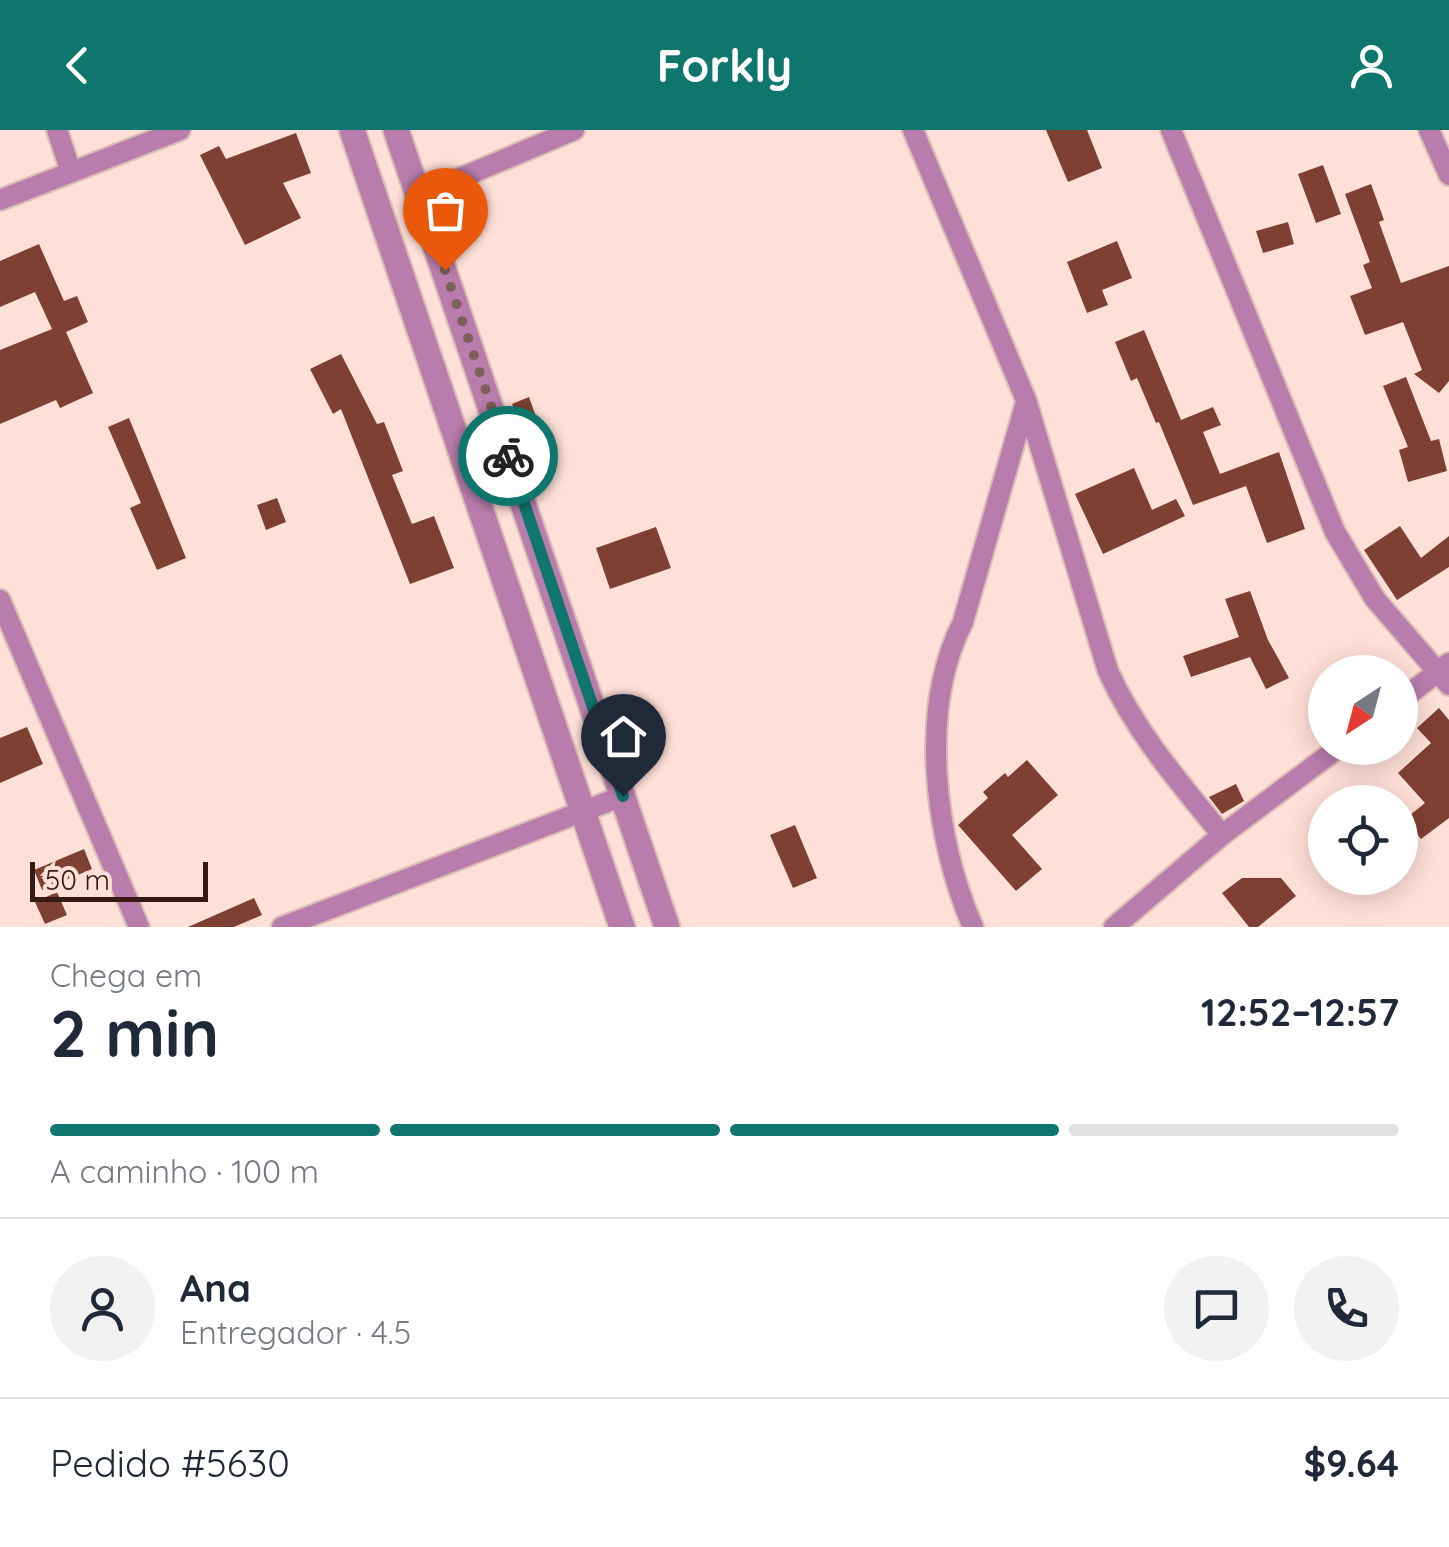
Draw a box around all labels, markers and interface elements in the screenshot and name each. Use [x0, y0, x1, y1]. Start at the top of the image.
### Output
text: Forkly [657, 37, 792, 93]
icon: back [50, 38, 105, 93]
icon: person [1344, 38, 1399, 93]
pin [403, 168, 488, 271]
icon: bag [418, 183, 473, 238]
courier [458, 406, 558, 506]
icon: bike [481, 429, 536, 484]
north arrow [1308, 655, 1418, 765]
map controls [1308, 655, 1418, 895]
pin [581, 694, 666, 797]
icon: home [596, 709, 651, 764]
button: locate [1308, 785, 1418, 895]
scale bar [30, 857, 208, 901]
text: 50 m [45, 862, 110, 897]
text: Chega em [50, 955, 202, 995]
text: 12:52–12:57 [1201, 988, 1399, 1036]
text: 2 min [50, 992, 219, 1073]
text: A caminho · 100 m [50, 1151, 319, 1191]
button: person [50, 1256, 155, 1361]
button: chat [1164, 1256, 1269, 1361]
button: phone [1294, 1256, 1399, 1361]
text: Ana [180, 1264, 251, 1312]
text: Entregador · 4.5 [180, 1312, 411, 1352]
text: Pedido #5630 [50, 1439, 290, 1487]
text: $9.64 [1303, 1439, 1399, 1487]

